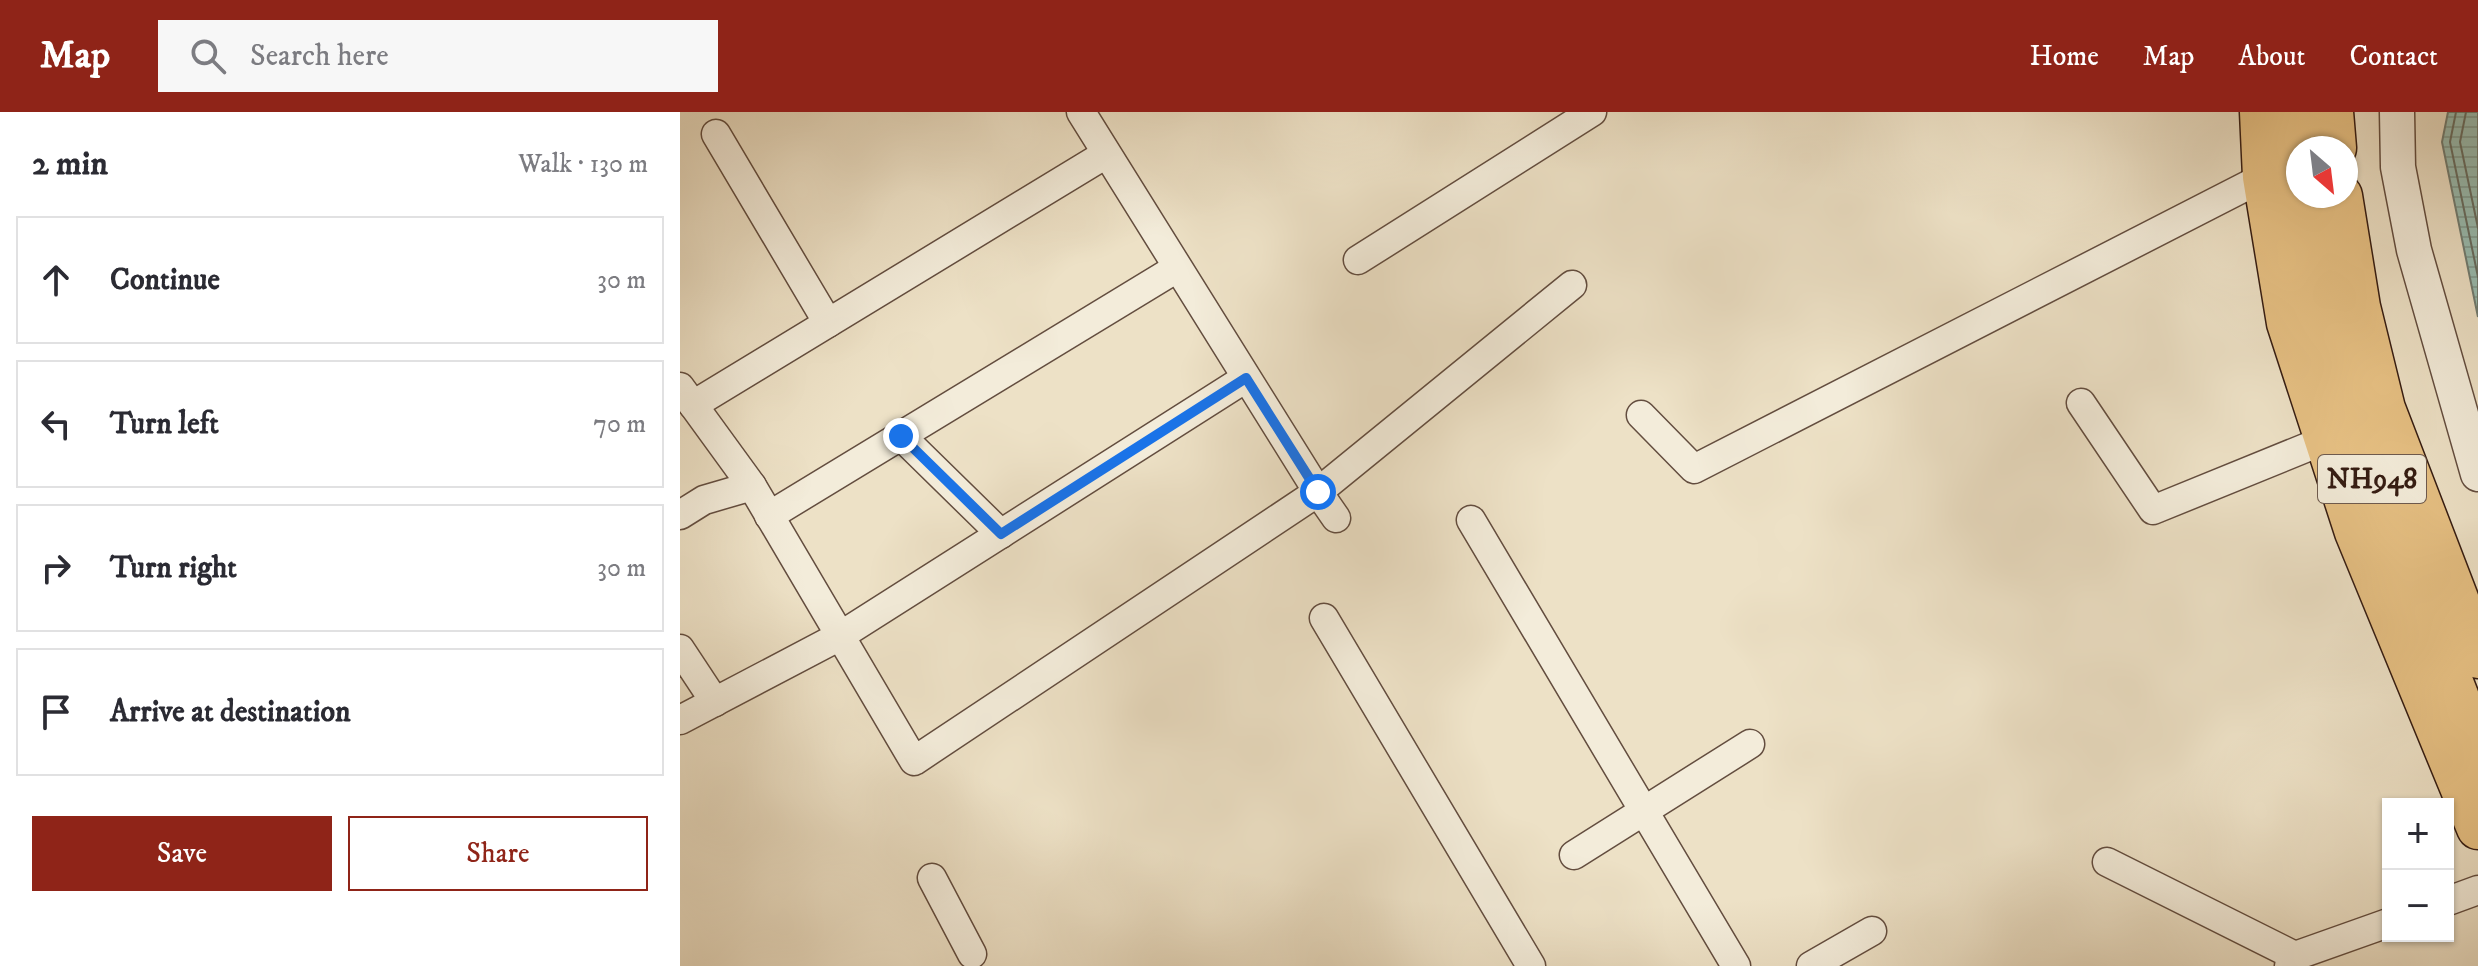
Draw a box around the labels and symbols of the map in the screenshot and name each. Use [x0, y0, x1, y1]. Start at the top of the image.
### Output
north arrow [2286, 136, 2358, 208]
route end [883, 418, 919, 454]
road number: NH948 [2318, 455, 2426, 503]
route start [1300, 474, 1336, 510]

